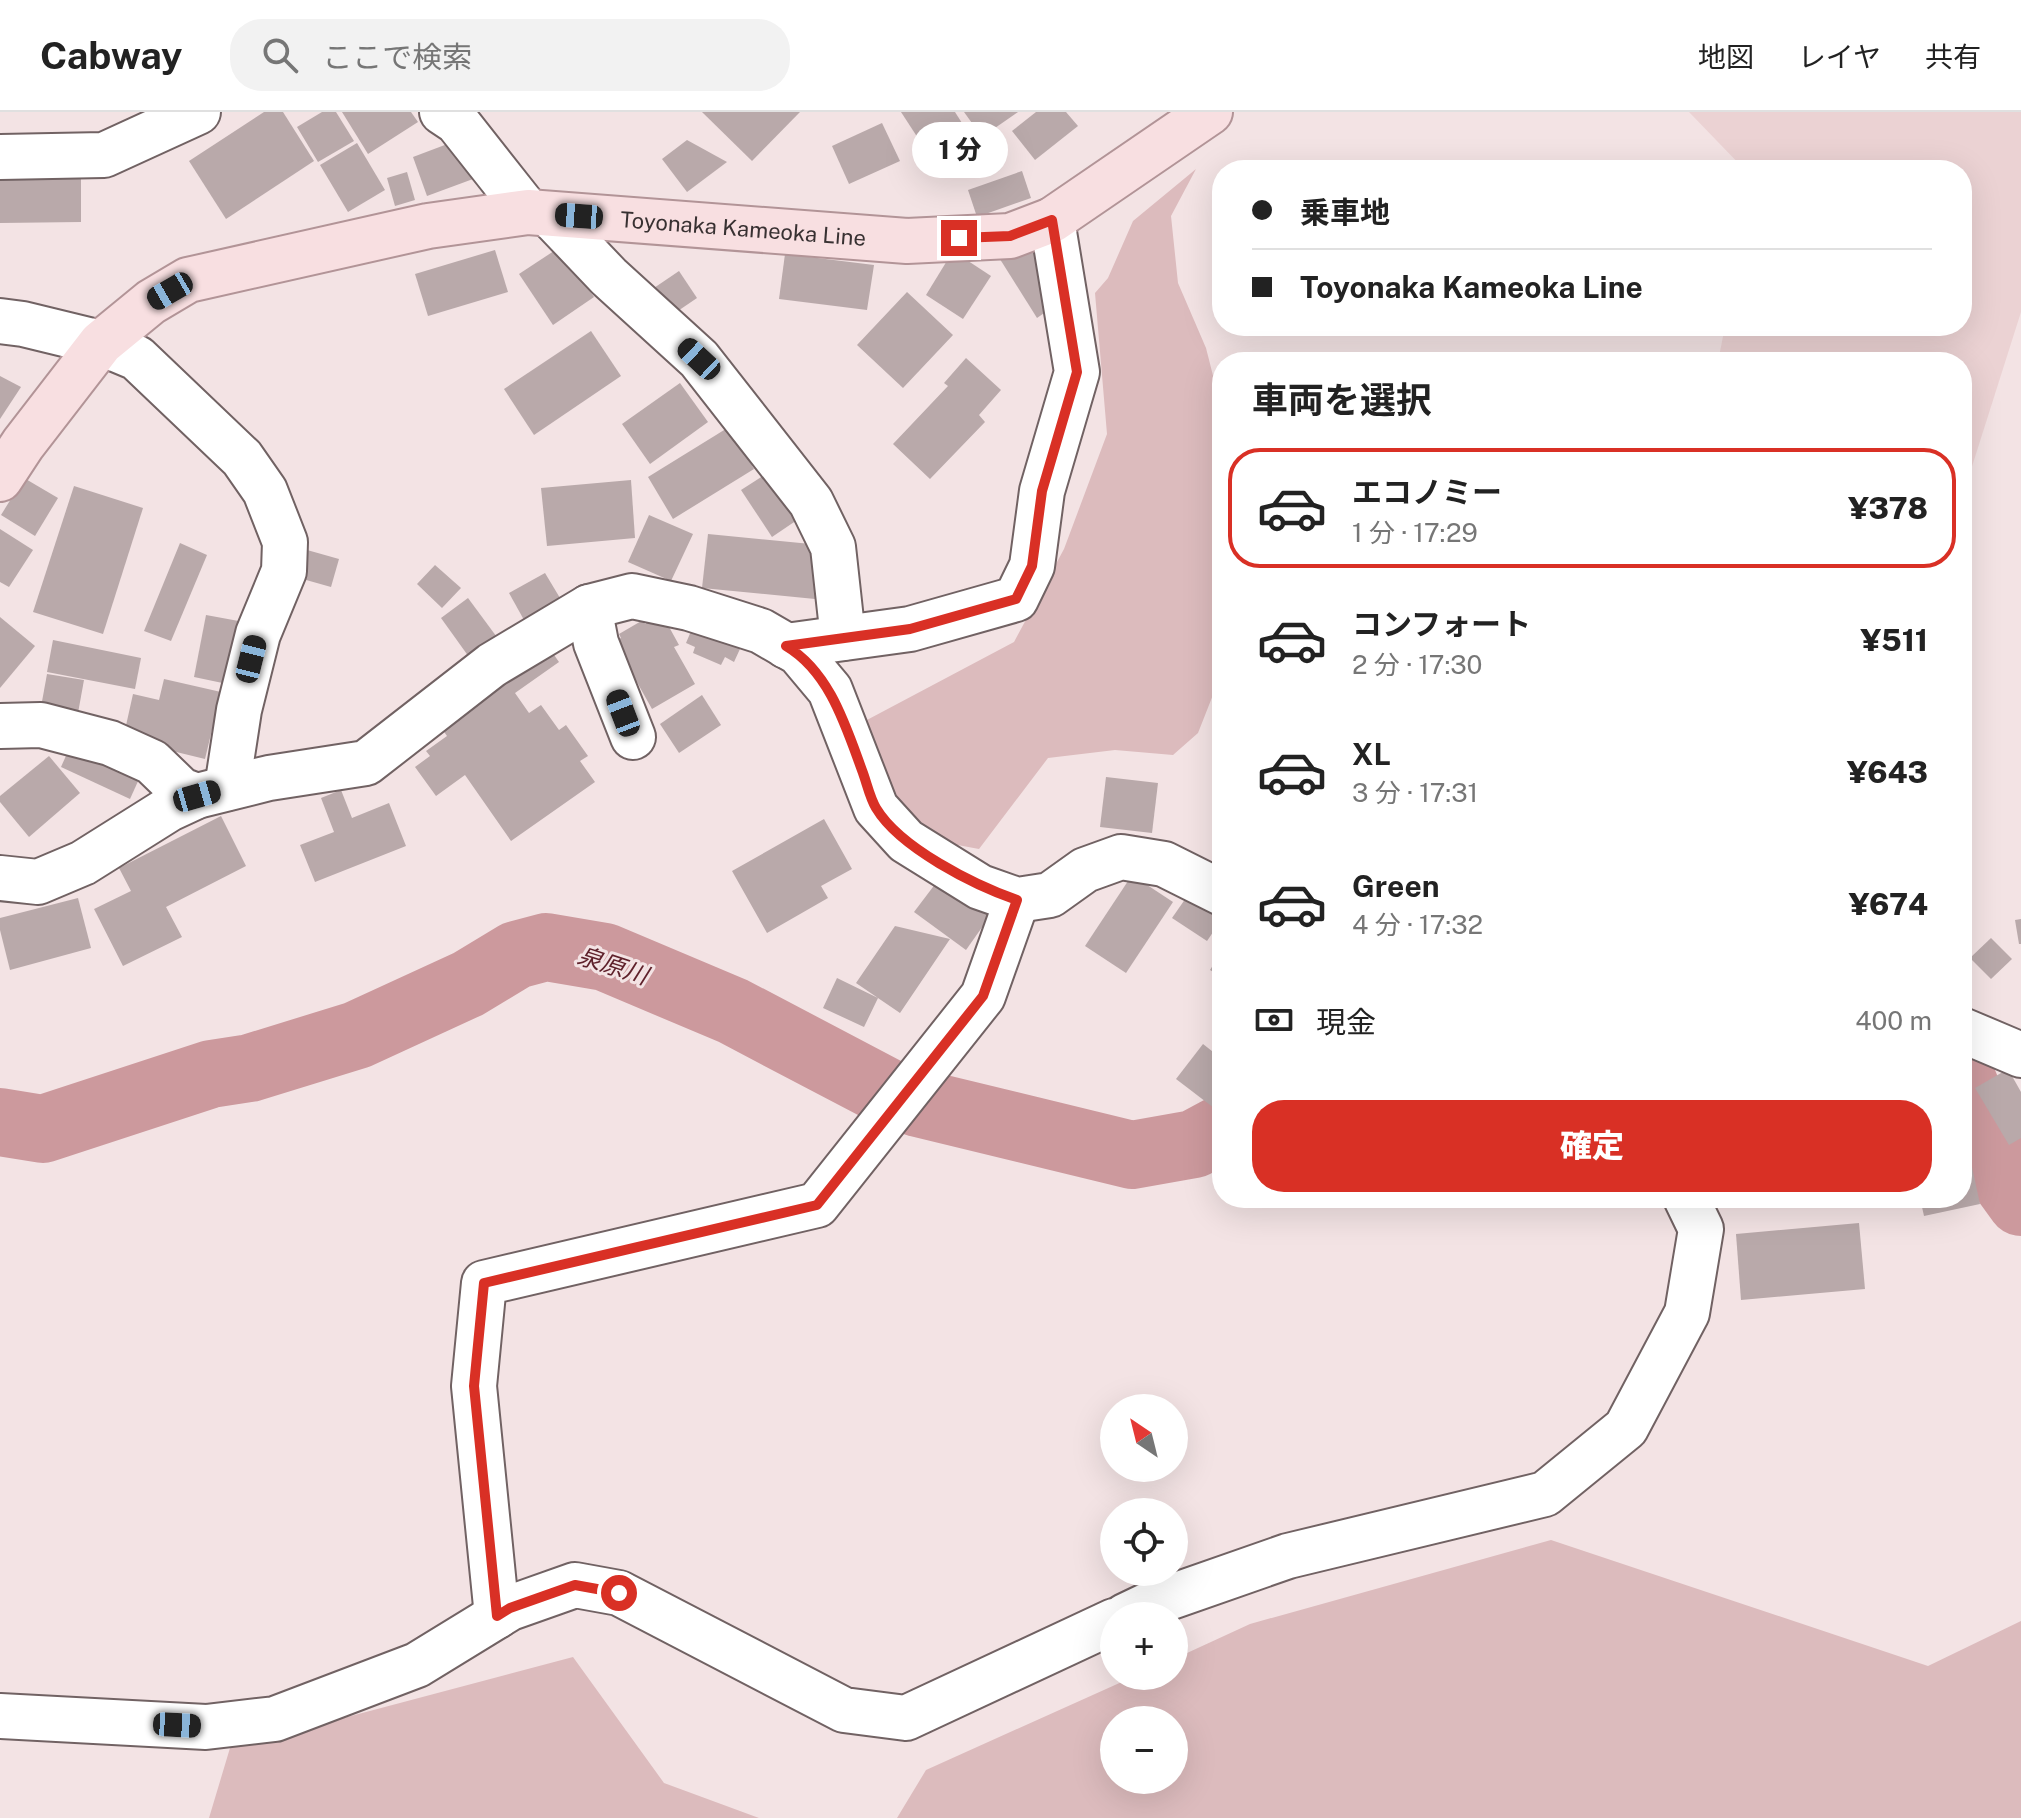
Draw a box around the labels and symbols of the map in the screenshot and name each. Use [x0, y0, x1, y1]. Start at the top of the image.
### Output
callout: 1 分 [911, 122, 1007, 178]
car [554, 202, 604, 230]
street label: Toyonaka Kameoka Line [619, 206, 867, 251]
route end [941, 220, 977, 256]
car [143, 269, 197, 313]
car [673, 334, 725, 384]
car [234, 633, 268, 685]
car [603, 686, 643, 740]
car [171, 778, 223, 814]
water label: 泉原川 [574, 941, 654, 990]
north arrow [1100, 1394, 1188, 1482]
route start [601, 1575, 637, 1611]
car [152, 1712, 202, 1738]

